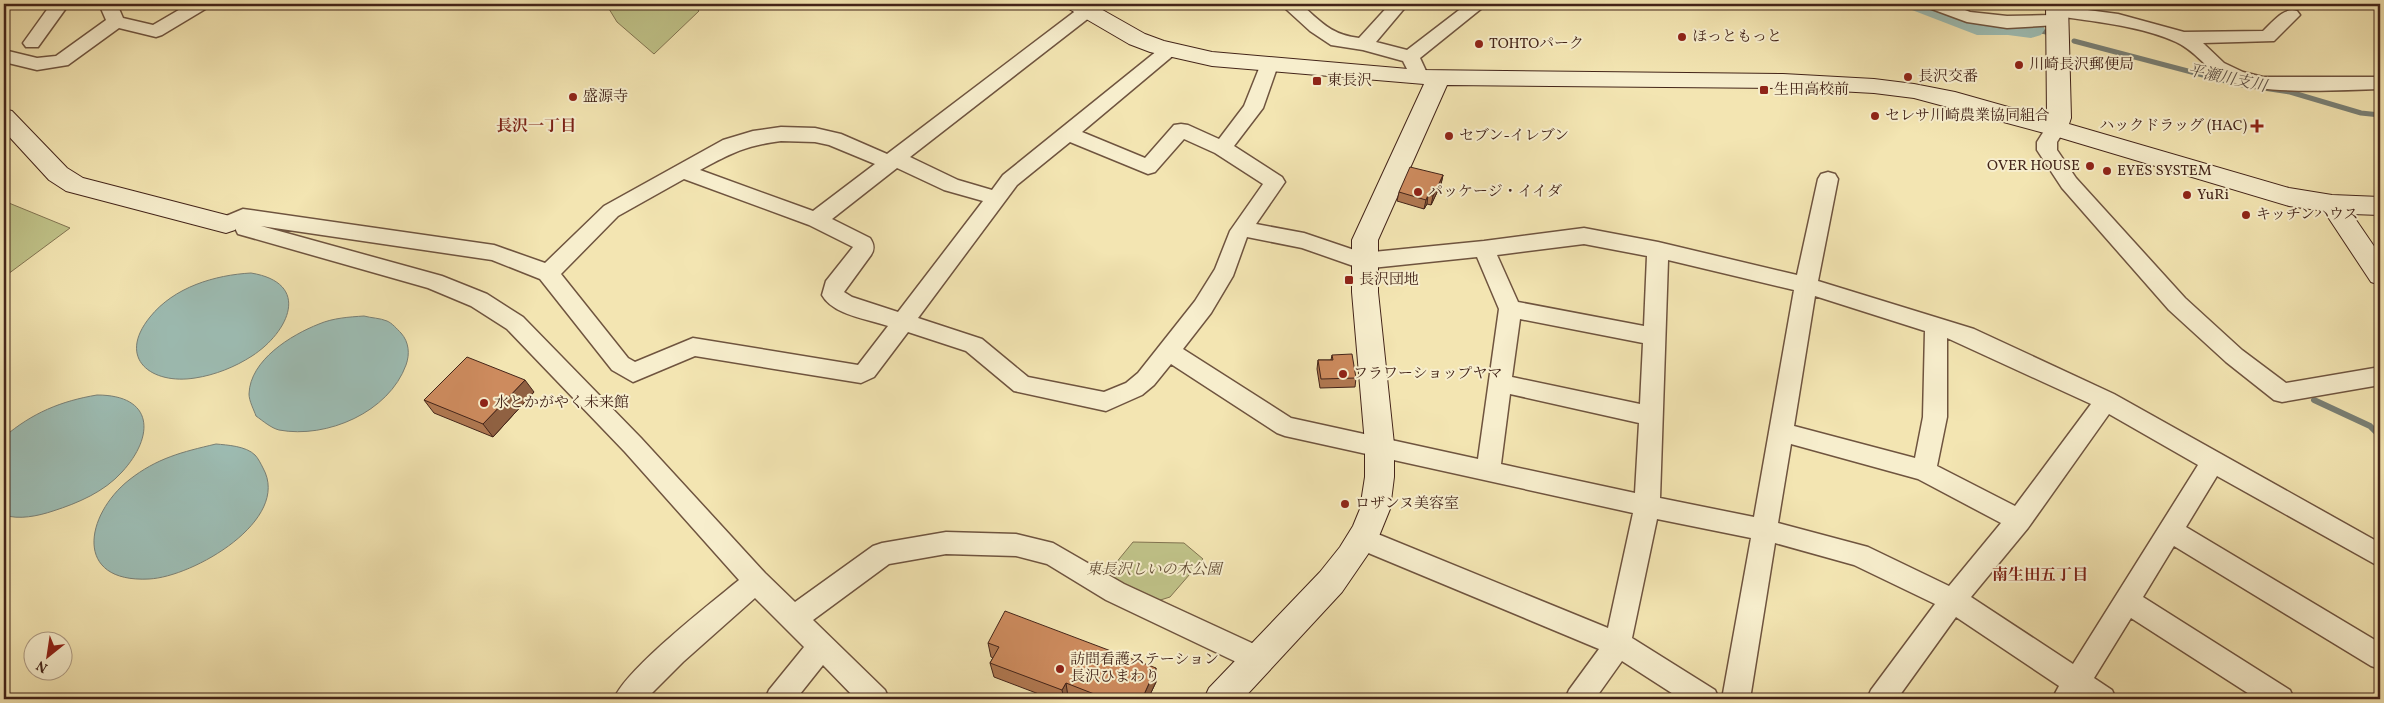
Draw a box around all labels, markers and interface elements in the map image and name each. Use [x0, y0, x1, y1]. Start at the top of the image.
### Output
place label: ほっともっと [1692, 27, 1782, 48]
marker: ほっともっと [1676, 31, 1688, 43]
place label: TOHTOパーク [1489, 34, 1584, 55]
marker: TOHTOパーク [1473, 38, 1485, 50]
place label: 川崎長沢郵便局 [2029, 55, 2134, 76]
marker: 川崎長沢郵便局 [2013, 59, 2025, 71]
water label: 平瀬川支川 [2186, 60, 2270, 98]
place label: 長沢交番 [1918, 67, 1978, 88]
place label: 東長沢 [1327, 71, 1372, 92]
marker: 長沢交番 [1902, 71, 1914, 83]
marker: 東長沢 [1311, 75, 1323, 87]
place label: 生田高校前 [1774, 80, 1849, 101]
marker: 生田高校前 [1758, 84, 1770, 96]
place label: 盛源寺 [583, 87, 628, 108]
marker: 盛源寺 [567, 91, 579, 103]
place label: セレサ川崎農業協同組合 [1885, 106, 2050, 127]
marker: セレサ川崎農業協同組合 [1869, 110, 1881, 122]
district label: 長沢一丁目 [496, 116, 576, 138]
place label: ハックドラッグ (HAC) [2099, 116, 2247, 137]
marker: ハックドラッグ (HAC) [2251, 120, 2263, 132]
place label: セブン-イレブン [1459, 126, 1569, 147]
marker: セブン-イレブン [1443, 130, 1455, 142]
place label: OVER HOUSE [1987, 156, 2080, 177]
marker: OVER HOUSE [2084, 160, 2096, 172]
place label: EYES SYSTEM [2117, 161, 2212, 182]
marker: EYES SYSTEM [2101, 165, 2113, 177]
place label: パッケージ・イイダ [1428, 182, 1562, 203]
place label: YuRi [2197, 185, 2229, 206]
marker: パッケージ・イイダ [1412, 186, 1424, 198]
marker: YuRi [2181, 189, 2193, 201]
place label: キッチンハウス [2256, 205, 2358, 226]
marker: キッチンハウス [2240, 209, 2252, 221]
place label: 長沢団地 [1359, 270, 1419, 291]
marker: 長沢団地 [1343, 274, 1355, 286]
place label: フラワーショップヤマ [1353, 364, 1502, 385]
marker: フラワーショップヤマ [1337, 368, 1349, 380]
place label: 水とかがやく未来館 [494, 393, 629, 414]
marker: 水とかがやく未来館 [478, 397, 490, 409]
place label: ロザンヌ美容室 [1355, 494, 1459, 515]
marker: ロザンヌ美容室 [1339, 498, 1351, 510]
park label: 東長沢しいの木公園 [1086, 560, 1224, 581]
district label: 南生田五丁目 [1992, 565, 2088, 587]
north arrow [22, 630, 72, 680]
place label: 訪問看護ステーション 長沢ひまわり [1070, 650, 1219, 688]
text: N [33, 655, 51, 677]
marker: 訪問看護ステーション 長沢ひまわり [1054, 663, 1066, 675]

